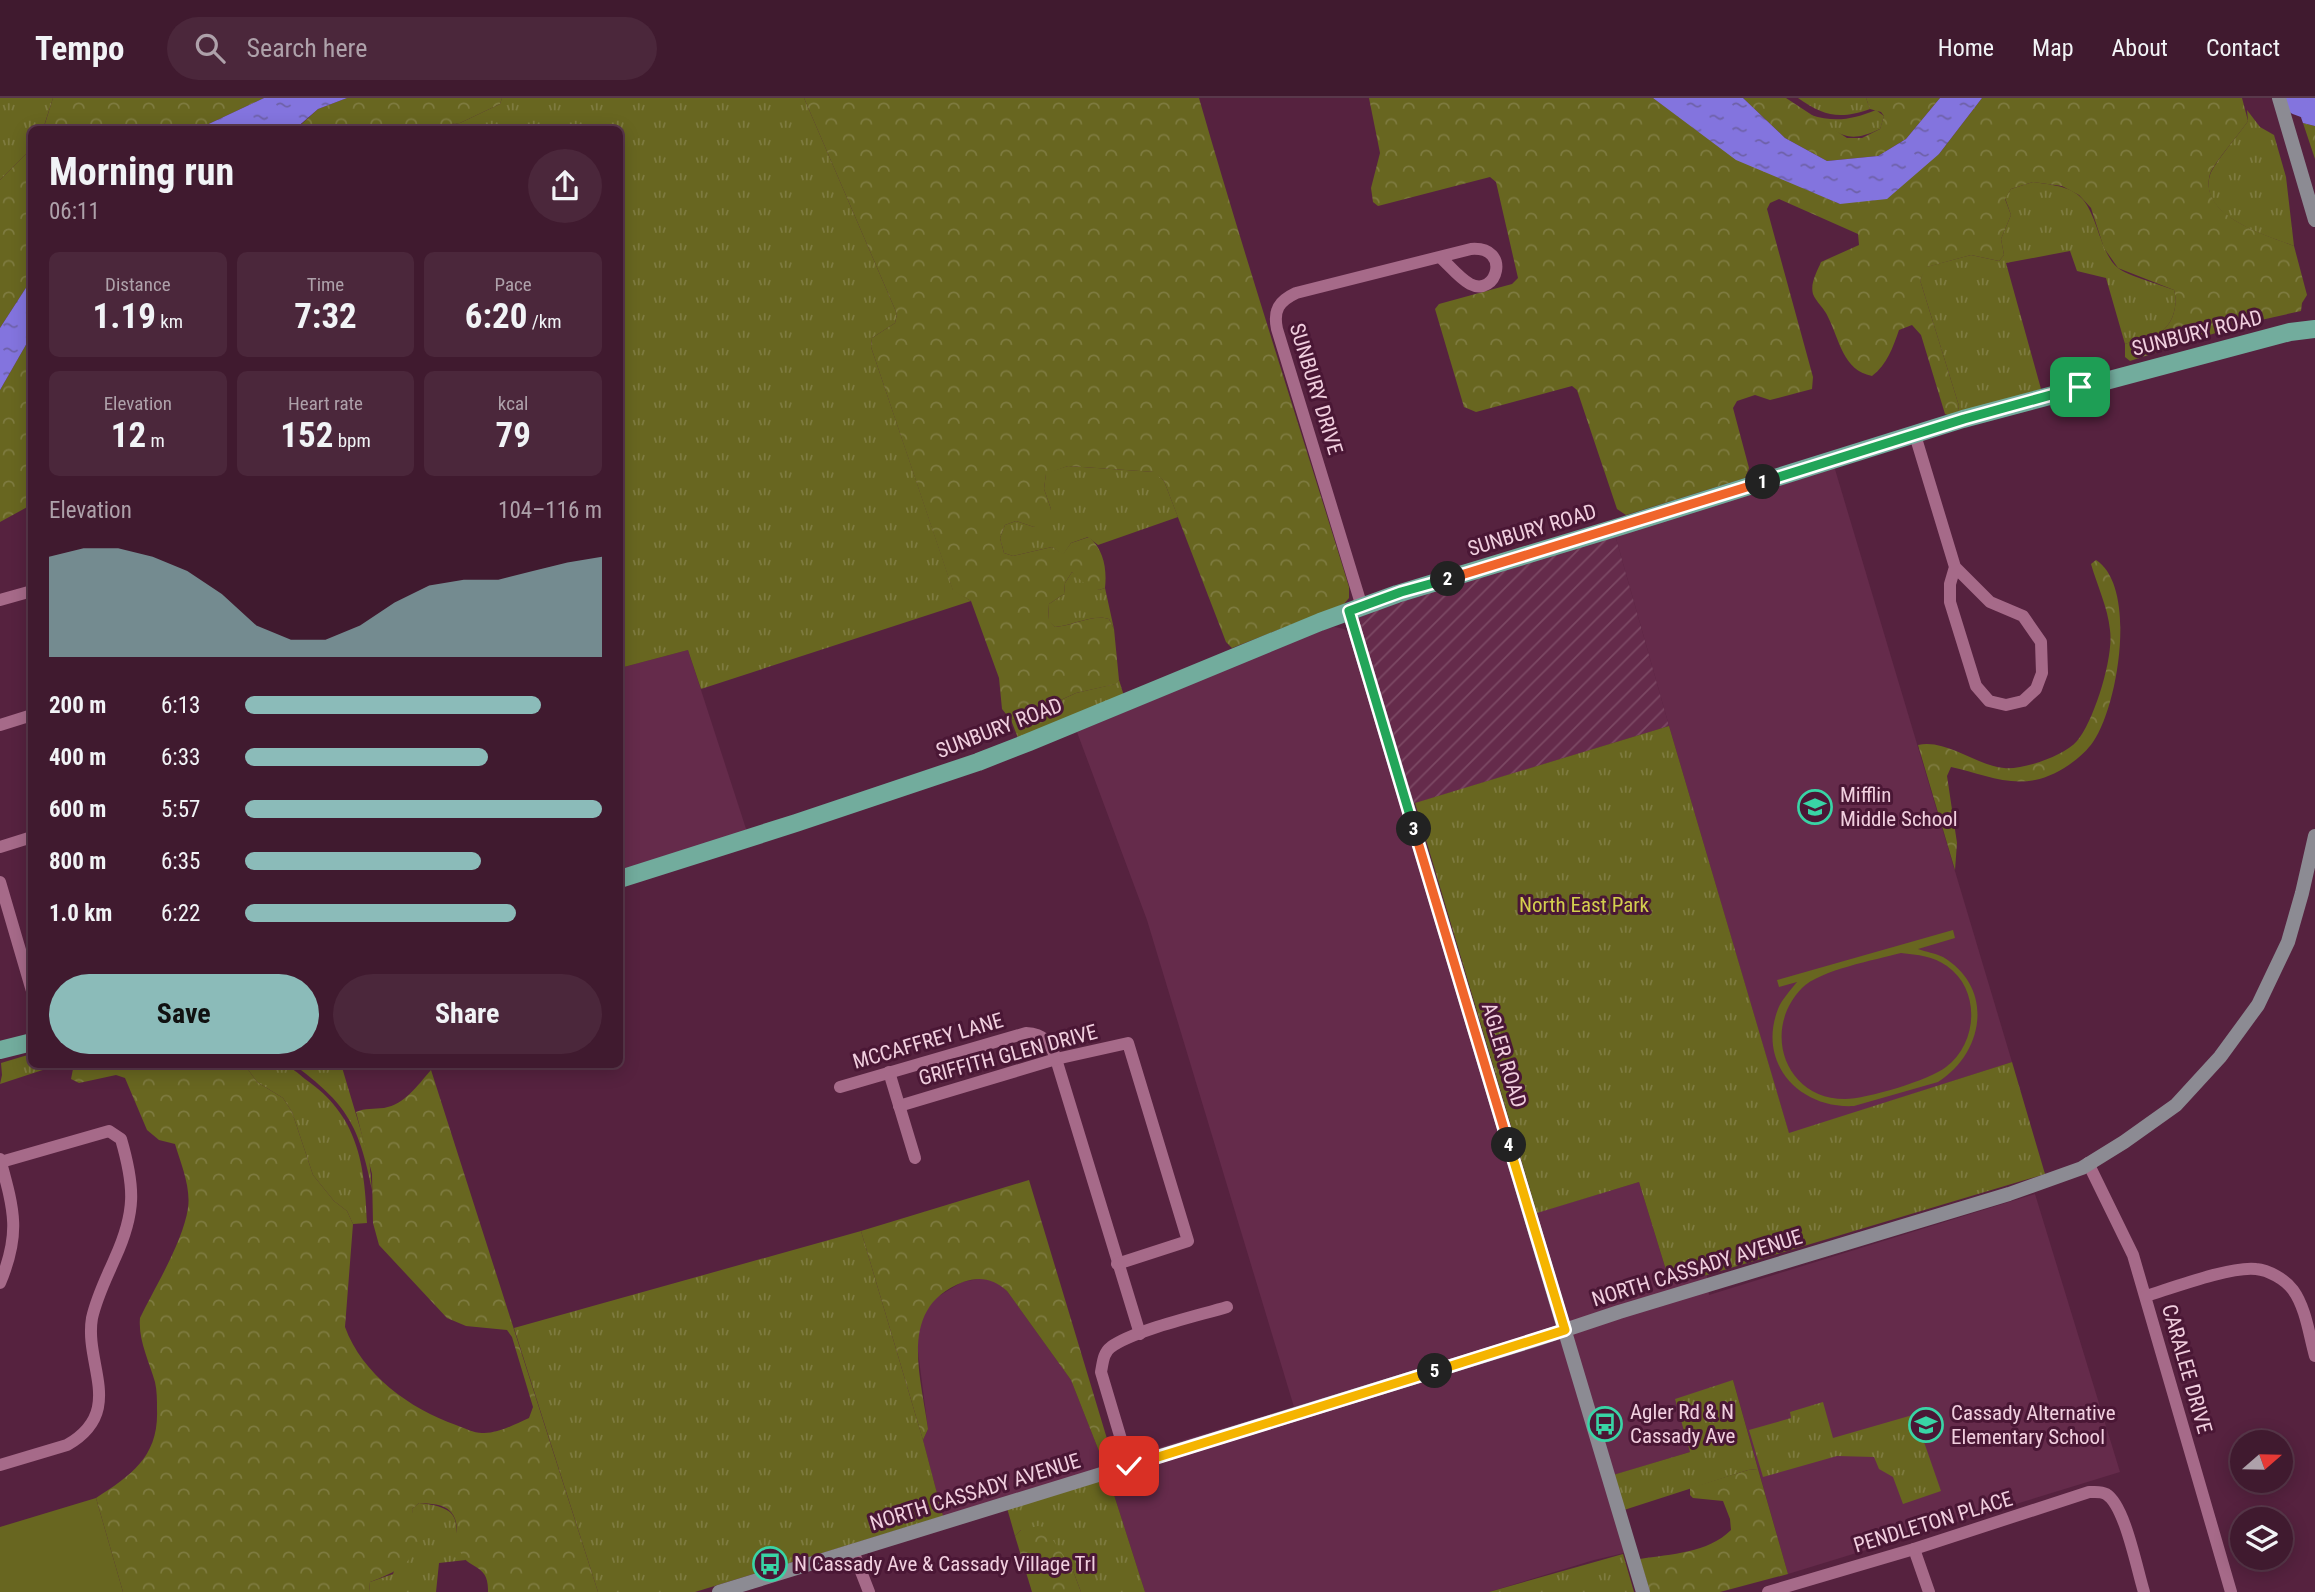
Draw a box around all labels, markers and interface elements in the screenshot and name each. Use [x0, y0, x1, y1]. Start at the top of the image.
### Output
search box [167, 17, 657, 80]
text: Tempo [35, 29, 125, 68]
icon: search [191, 29, 229, 67]
text: Search here [247, 33, 367, 63]
text: Home [1938, 34, 1994, 62]
text: Map [2032, 34, 2074, 62]
text: About [2112, 34, 2168, 62]
text: Contact [2206, 34, 2280, 62]
button: share [528, 149, 602, 223]
text: Morning run [49, 150, 234, 194]
text: 06:11 [49, 198, 100, 225]
text: Distance [105, 273, 171, 296]
text: Time [307, 273, 344, 296]
text: Pace [495, 273, 532, 296]
text: 1.19 [93, 296, 156, 337]
text: 7:32 [294, 296, 357, 337]
text: 6:20 [465, 296, 527, 337]
street label: SUNBURY ROAD [2130, 305, 2264, 361]
text: km [156, 310, 183, 333]
text: /km [527, 310, 562, 333]
street label: SUNBURY DRIVE [1285, 320, 1347, 458]
pin [2050, 357, 2110, 417]
icon: arrive [2061, 368, 2099, 406]
text: Elevation [104, 392, 172, 415]
text: Heart rate [288, 392, 363, 415]
text: kcal [498, 392, 528, 415]
text: 12 [111, 415, 146, 456]
text: 152 [280, 415, 333, 456]
text: 79 [495, 415, 531, 456]
text: m [146, 429, 165, 452]
text: bpm [333, 429, 371, 452]
pin: 1 [1746, 464, 1780, 500]
text: 1 [1758, 470, 1767, 493]
text: Elevation [49, 497, 132, 524]
text: 104–116 m [498, 497, 602, 524]
street label: SUNBURY ROAD [1465, 499, 1599, 561]
pin: 2 [1430, 561, 1466, 596]
text: 2 [1443, 567, 1452, 590]
text: 200 m [49, 692, 106, 719]
text: 6:13 [161, 692, 200, 719]
street label: SUNBURY ROAD [933, 693, 1065, 763]
text: 400 m [49, 744, 106, 771]
text: 6:33 [161, 744, 200, 771]
place label: Mifflin Middle School [1840, 783, 1958, 831]
school or university icon: Mifflin Middle School [1796, 788, 1834, 826]
text: 600 m [49, 796, 106, 823]
text: 5:57 [161, 796, 200, 823]
pin: 3 [1396, 812, 1432, 846]
text: 3 [1409, 817, 1418, 840]
text: 800 m [49, 848, 106, 875]
text: 6:35 [161, 848, 200, 875]
park label: North East Park [1519, 893, 1650, 917]
text: 1.0 km [49, 900, 112, 927]
text: 6:22 [161, 900, 200, 927]
button: Save [49, 974, 319, 1054]
button: Share [333, 974, 602, 1054]
street label: AGLER ROAD [1477, 1000, 1531, 1110]
street label: MCCAFFREY LANE [850, 1008, 1006, 1074]
street label: GRIFFITH GLEN DRIVE [916, 1020, 1100, 1090]
pin: 4 [1492, 1128, 1526, 1162]
text: 4 [1504, 1133, 1513, 1156]
street label: NORTH CASSADY AVENUE [1589, 1225, 1805, 1311]
street label: CARALEE DRIVE [2157, 1302, 2217, 1436]
pin: 5 [1418, 1354, 1452, 1388]
text: 5 [1430, 1359, 1439, 1382]
place label: Agler Rd & N Cassady Ave [1630, 1400, 1736, 1448]
place label: Cassady Alternative Elementary School [1951, 1401, 2116, 1449]
bus stop icon: Agler Rd & N Cassady Ave [1586, 1405, 1624, 1443]
school or university icon: Cassady Alternative Elementary School [1907, 1406, 1945, 1444]
north arrow [2230, 1430, 2292, 1493]
map controls [2230, 1430, 2293, 1570]
pin [1099, 1436, 1159, 1496]
icon: check [1110, 1447, 1148, 1485]
street label: NORTH CASSADY AVENUE [867, 1449, 1083, 1535]
street label: PENDLETON PLACE [1851, 1486, 2015, 1558]
button: layers [2230, 1507, 2293, 1570]
bus stop icon: N Cassady Ave & Cassady Village Trl [751, 1545, 789, 1583]
place label: N Cassady Ave & Cassady Village Trl [794, 1552, 1096, 1576]

